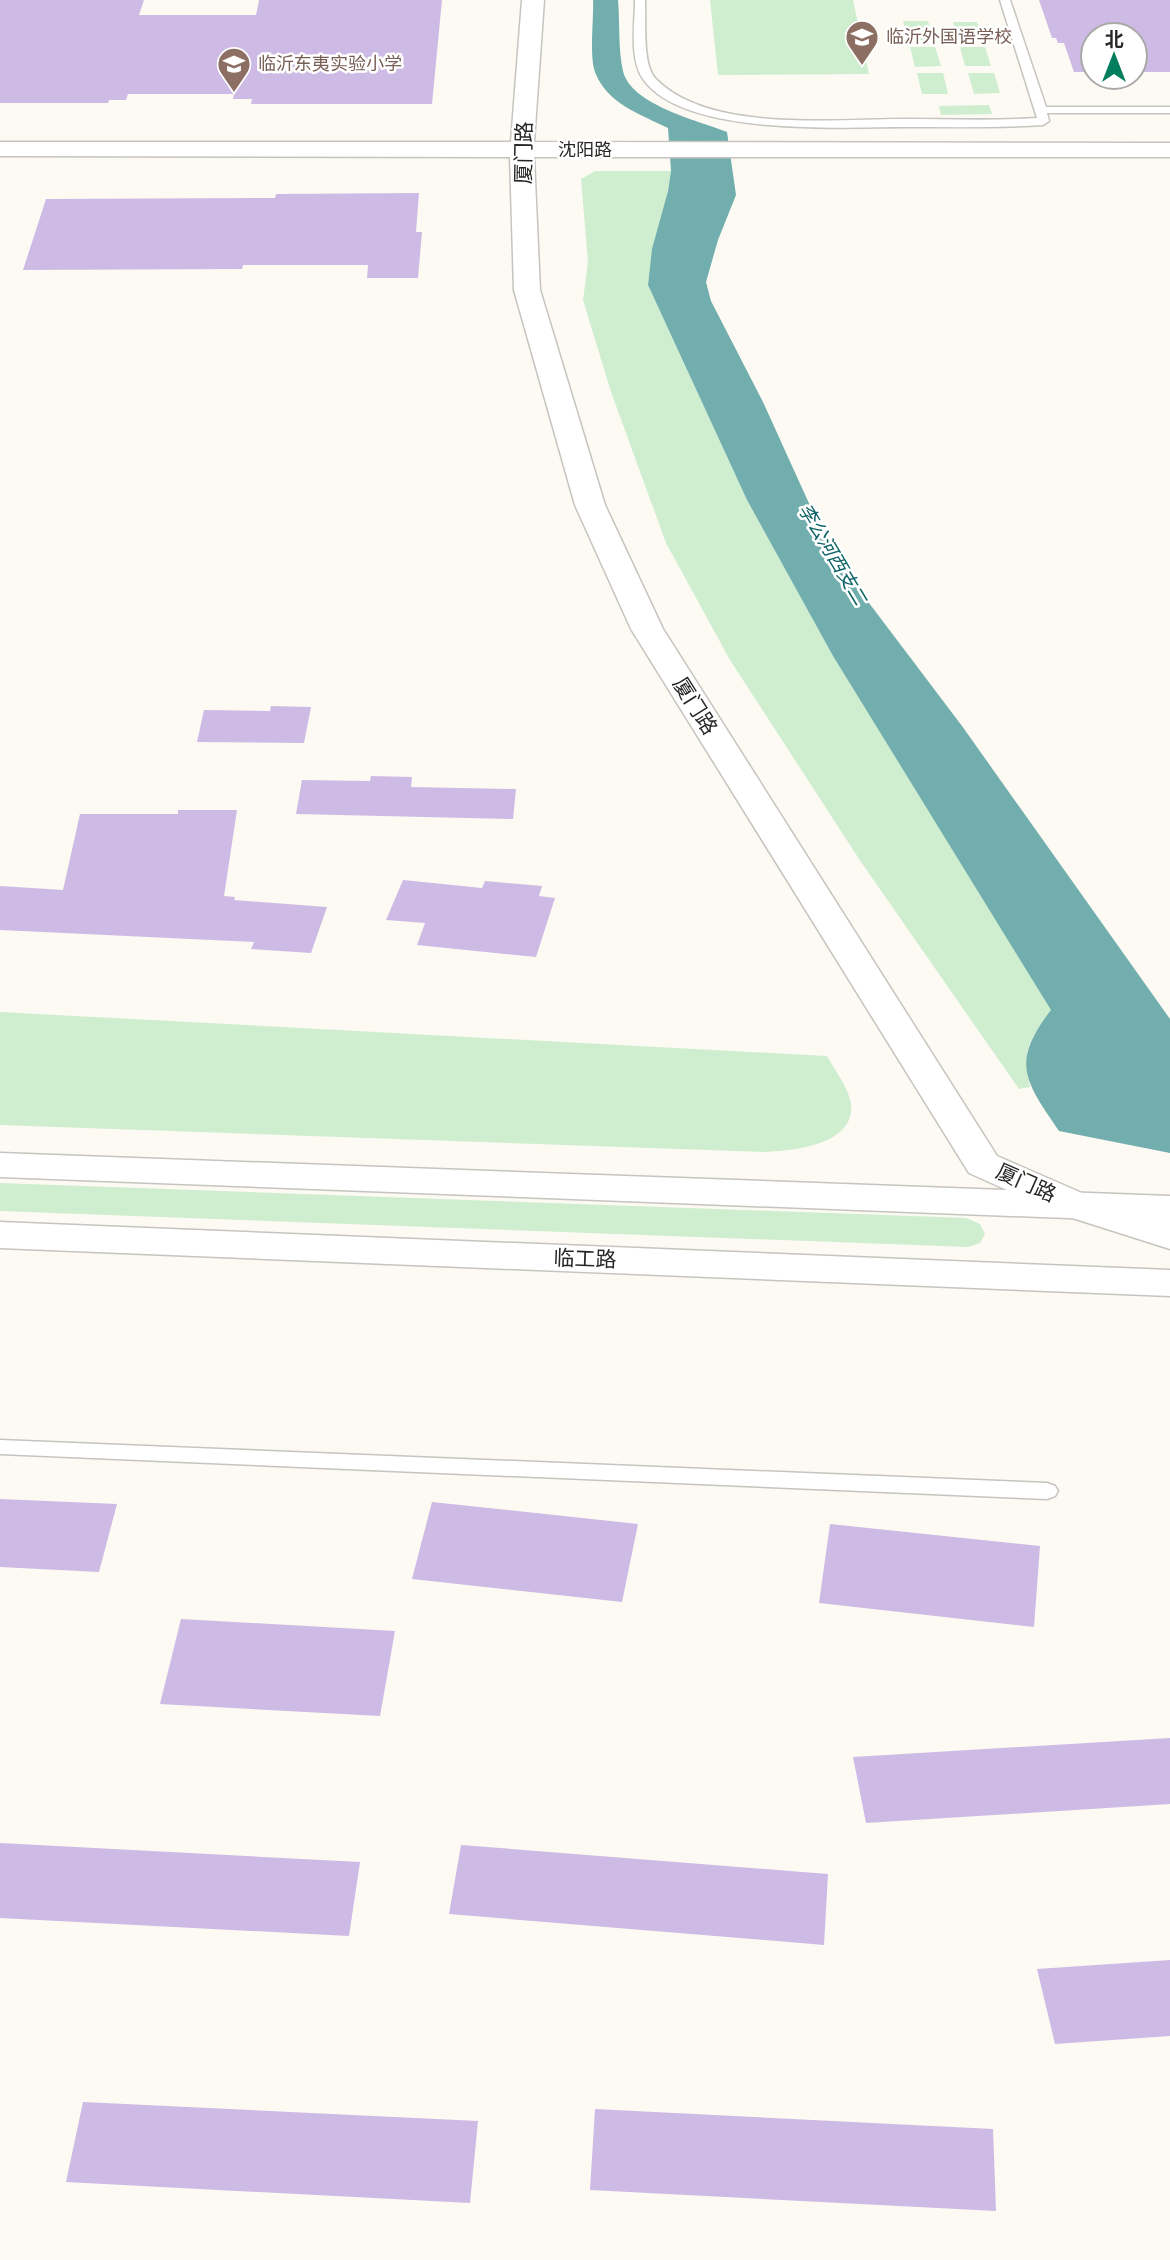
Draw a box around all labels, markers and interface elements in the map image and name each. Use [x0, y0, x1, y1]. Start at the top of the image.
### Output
school or university icon: 临沂外国语学校 [843, 18, 881, 67]
north arrow [1079, 21, 1149, 91]
place label: 临沂外国语学校 [886, 26, 1012, 47]
text: 北 [1104, 28, 1124, 50]
school or university icon: 临沂东夷实验小学 [215, 45, 253, 94]
place label: 临沂东夷实验小学 [258, 53, 402, 74]
street label: 厦门路 [510, 121, 537, 185]
street label: 沈阳路 [558, 139, 612, 160]
water label: 李公河西支二 [794, 499, 872, 609]
street label: 厦门路 [668, 672, 723, 739]
street label: 厦门路 [992, 1158, 1060, 1207]
street label: 临工路 [553, 1245, 617, 1272]

